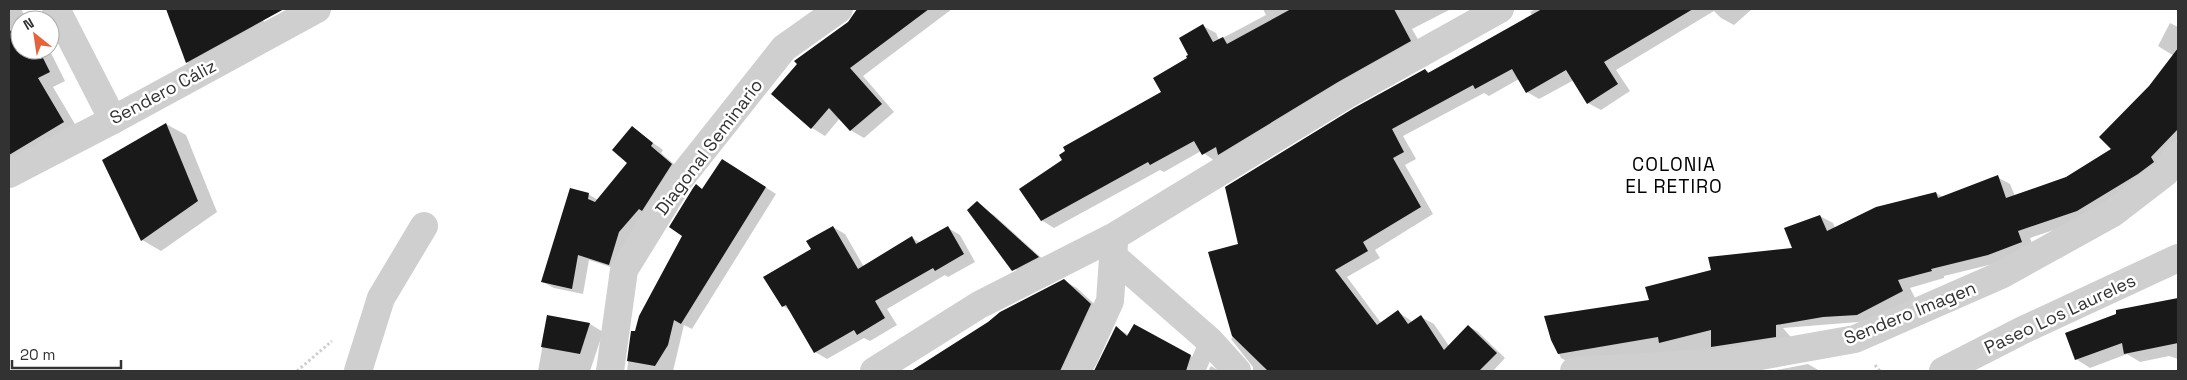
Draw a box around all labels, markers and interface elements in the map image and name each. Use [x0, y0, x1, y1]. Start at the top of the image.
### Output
north arrow [10, 10, 60, 60]
text: N [20, 14, 37, 34]
street label: Sendero Cáliz [106, 54, 220, 129]
street label: Diagonal Seminario [650, 74, 767, 219]
district label: COLONIA EL RETIRO [1625, 152, 1723, 199]
street label: Paseo Los Laureles [1980, 268, 2139, 359]
street label: Sendero Imagen [1840, 276, 1979, 350]
scale bar [12, 338, 121, 370]
text: 20 m [20, 345, 55, 364]

